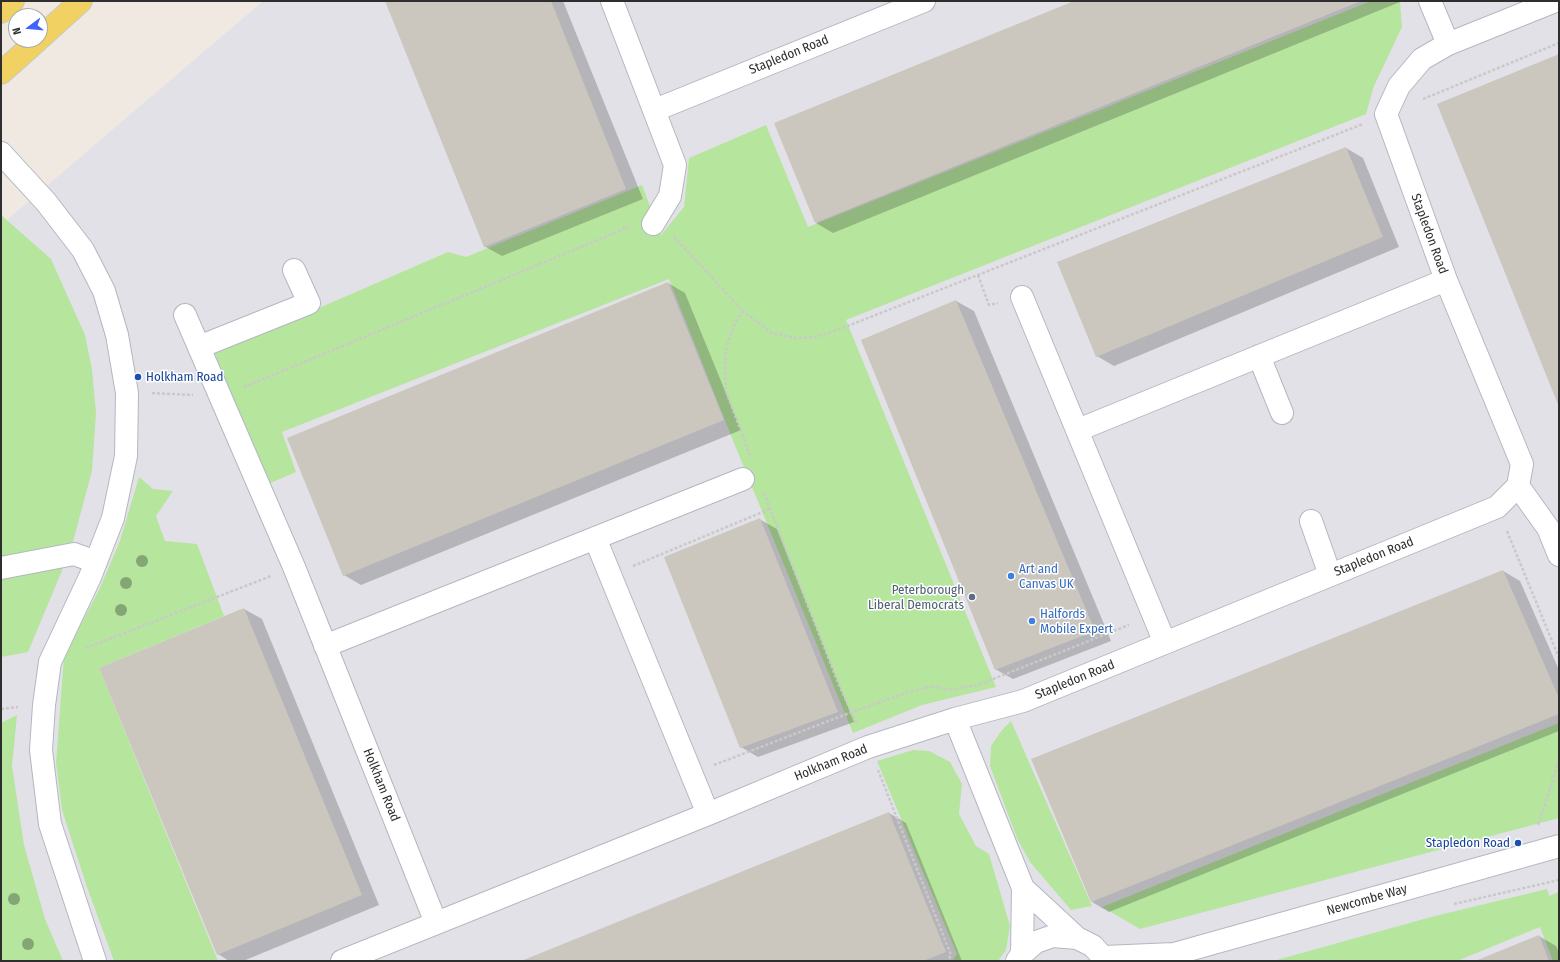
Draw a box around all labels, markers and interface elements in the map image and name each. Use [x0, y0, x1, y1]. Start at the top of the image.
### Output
north arrow [8, 8, 48, 48]
text: N [10, 26, 24, 36]
street label: Stapledon Road [747, 32, 831, 78]
street label: Stapledon Road [1407, 192, 1451, 276]
place label: Holkham Road [146, 369, 223, 385]
marker: Holkham Road [133, 372, 143, 382]
street label: Stapledon Road [1332, 534, 1416, 580]
place label: Art and Canvas UK [1019, 561, 1074, 592]
marker: Art and Canvas UK [1006, 571, 1016, 581]
place label: Peterborough Liberal Democrats [868, 582, 964, 613]
marker: Peterborough Liberal Democrats [967, 592, 977, 602]
place label: Halfords Mobile Expert [1040, 606, 1113, 637]
marker: Halfords Mobile Expert [1027, 616, 1037, 626]
street label: Stapledon Road [1033, 657, 1117, 703]
street label: Holkham Road [792, 741, 870, 785]
street label: Holkham Road [359, 746, 403, 824]
place label: Stapledon Road [1426, 835, 1510, 851]
marker: Stapledon Road [1513, 838, 1523, 848]
street label: Newcombe Way [1325, 881, 1409, 919]

